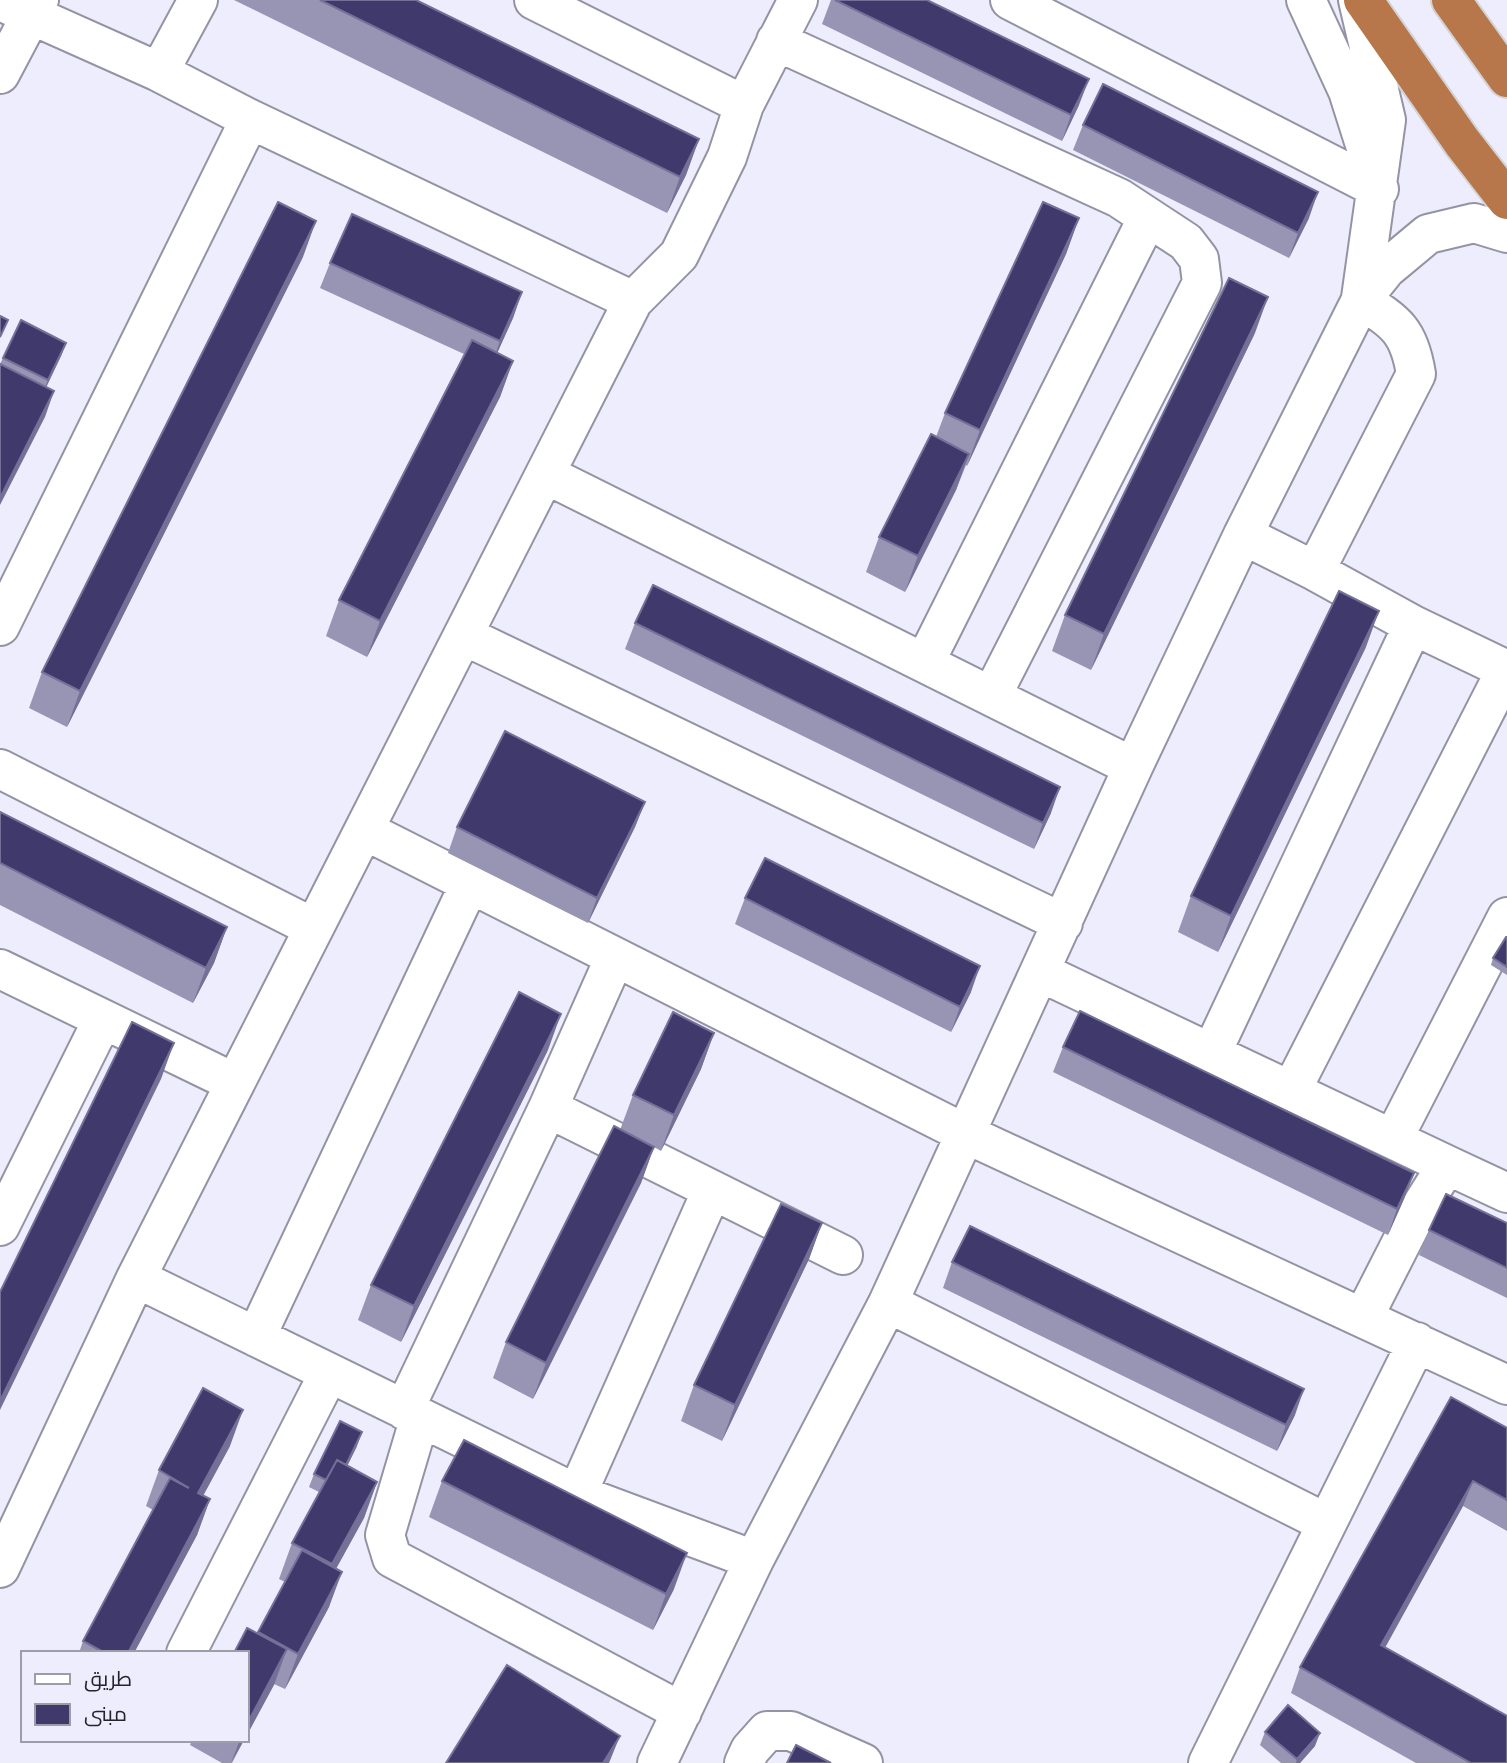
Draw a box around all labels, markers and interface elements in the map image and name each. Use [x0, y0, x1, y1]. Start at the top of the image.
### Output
legend [21, 1651, 248, 1742]
text: طريق [84, 1667, 132, 1692]
text: مبنى [84, 1702, 127, 1727]

